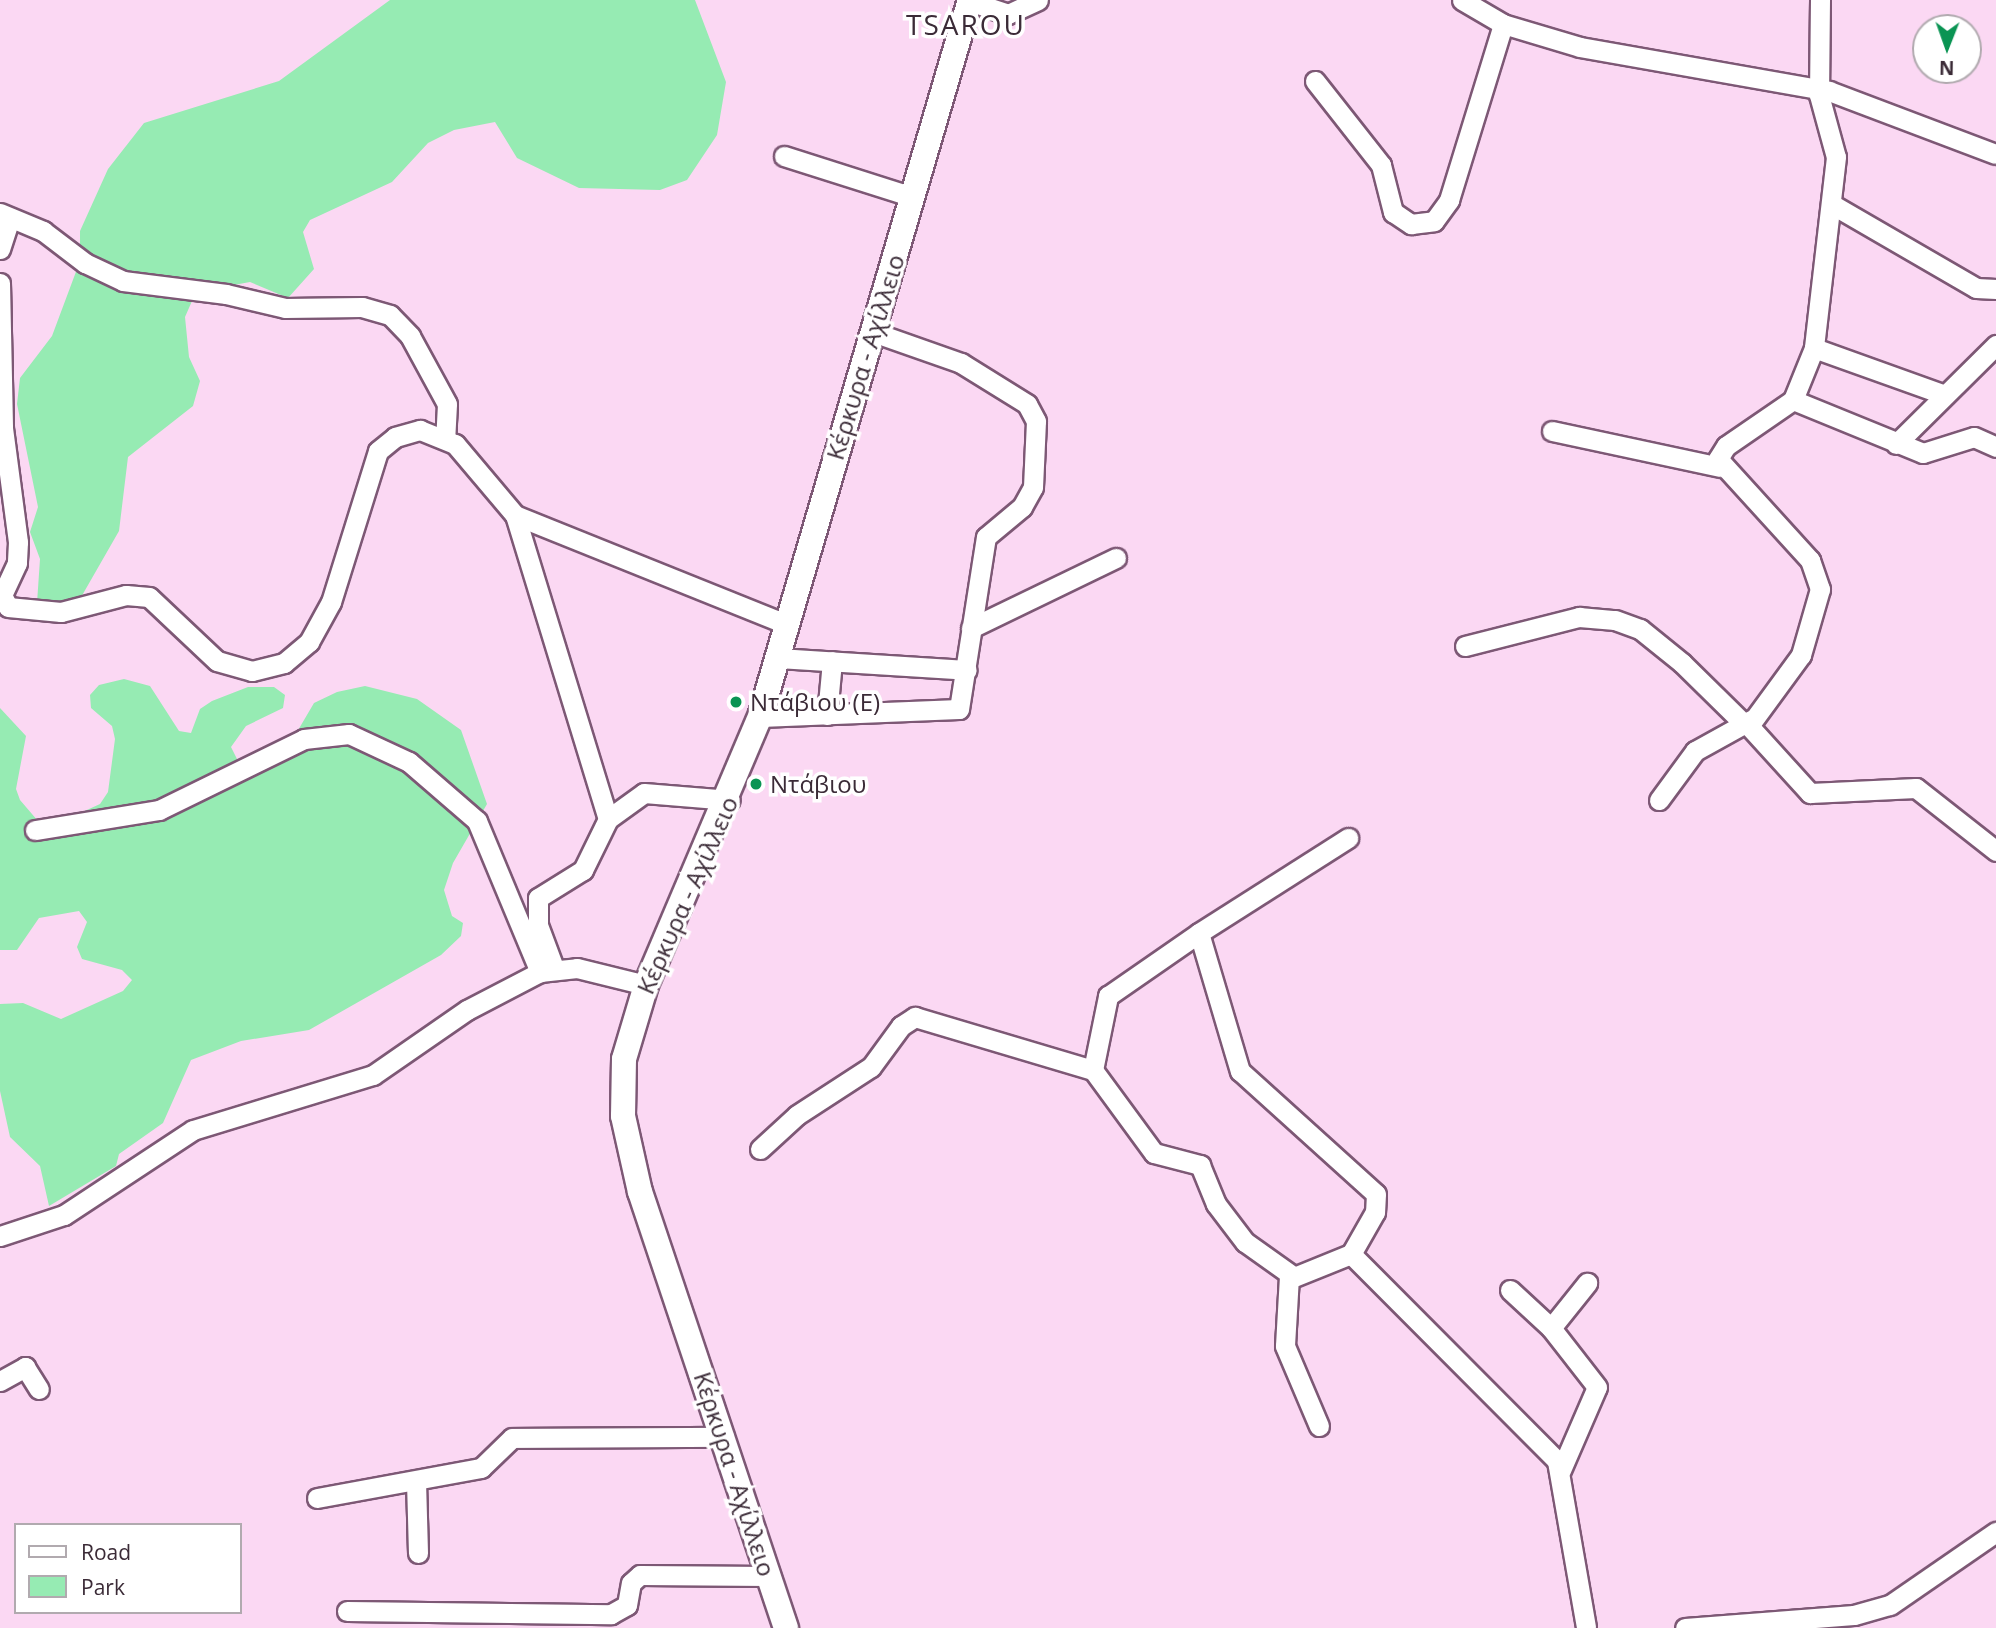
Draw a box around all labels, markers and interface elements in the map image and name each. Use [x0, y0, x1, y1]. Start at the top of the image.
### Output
district label: TSAROU [907, 7, 1025, 41]
north arrow [1912, 14, 1982, 84]
text: N [1939, 55, 1955, 81]
street label: Κέρκυρα - Αχίλλειο [820, 251, 910, 463]
place label: Ντάβιου (E) [750, 688, 880, 716]
marker: Ντάβιου (E) [728, 694, 744, 710]
place label: Ντάβιου [770, 770, 866, 798]
marker: Ντάβιου [748, 776, 764, 792]
street label: Κέρκυρα - Αχίλλειο [630, 792, 744, 998]
street label: Κέρκυρα - Αχίλλειο [688, 1368, 782, 1580]
legend [14, 1523, 242, 1614]
text: Road [81, 1538, 131, 1566]
text: Park [81, 1573, 125, 1601]

